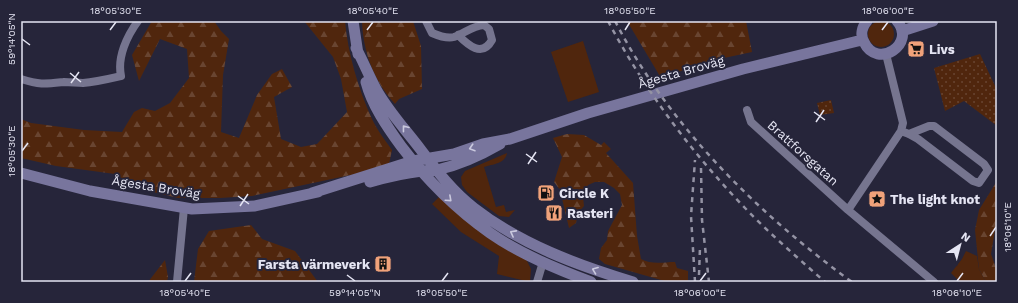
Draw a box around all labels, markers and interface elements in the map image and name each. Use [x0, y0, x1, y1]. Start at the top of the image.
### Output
text: 18°05'30"E [90, 5, 142, 16]
text: 18°05'40"E [348, 5, 398, 16]
text: 18°05'50"E [604, 5, 656, 16]
text: 18°06'00"E [862, 5, 914, 16]
text: 59°14'05"N [6, 13, 17, 65]
supermarket icon: Livs [906, 39, 926, 59]
place label: Livs [929, 42, 955, 57]
street label: Ågesta Broväg [636, 52, 726, 91]
street label: Brattforsgatan [765, 117, 841, 189]
text: 18°05'30"E [6, 125, 17, 177]
one-way arrow [402, 126, 409, 133]
one-way arrow [469, 143, 476, 152]
street label: Ågesta Broväg [111, 173, 201, 201]
fuel station icon: Circle K [536, 183, 556, 203]
place label: Circle K [559, 186, 609, 201]
place icon: The light knot [867, 189, 887, 209]
place label: The light knot [890, 192, 980, 207]
one-way arrow [444, 194, 452, 202]
text: 18°06'10"E [1002, 202, 1013, 252]
restaurant icon: Rasteri [544, 203, 564, 223]
place label: Rasteri [567, 206, 613, 221]
north arrow [940, 225, 980, 265]
text: N [958, 230, 973, 245]
one-way arrow [510, 231, 517, 238]
building icon: Farsta värmeverk [373, 254, 393, 274]
place label: Farsta värmeverk [258, 257, 371, 272]
one-way arrow [592, 267, 599, 275]
text: 18°05'40"E [160, 287, 210, 298]
text: 59°14'05"N [329, 287, 381, 298]
text: 18°05'50"E [416, 287, 468, 298]
text: 18°06'00"E [674, 287, 726, 298]
text: 18°06'10"E [932, 287, 982, 298]

